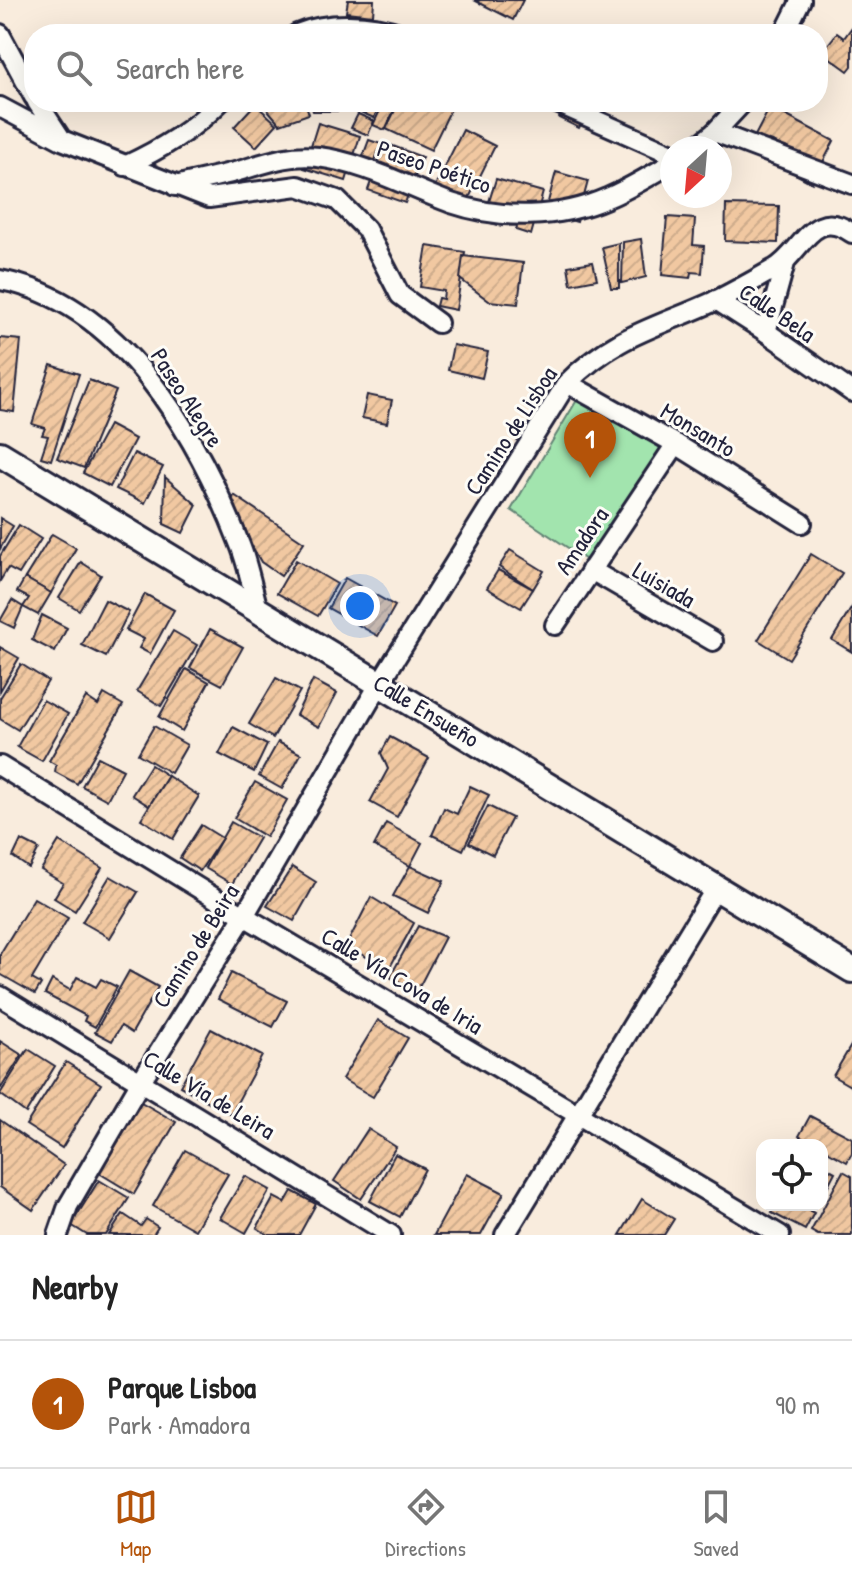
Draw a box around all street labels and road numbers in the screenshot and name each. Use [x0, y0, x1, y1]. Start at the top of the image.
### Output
street label: Paseo Poético [373, 132, 496, 201]
street label: Calle Bela [733, 275, 822, 349]
street label: Paseo Alegre [144, 342, 232, 454]
street label: Camino de Lisboa [457, 360, 564, 501]
street label: Monsanto [655, 394, 742, 464]
street label: Amadora [547, 500, 615, 581]
street label: Luisiada [628, 554, 701, 615]
street label: Calle Ensueño [368, 666, 486, 755]
street label: Camino de Beira [144, 877, 246, 1014]
street label: Calle Vía Cova de Iria [316, 919, 489, 1041]
street label: Calle Vía de Leira [138, 1042, 281, 1146]

